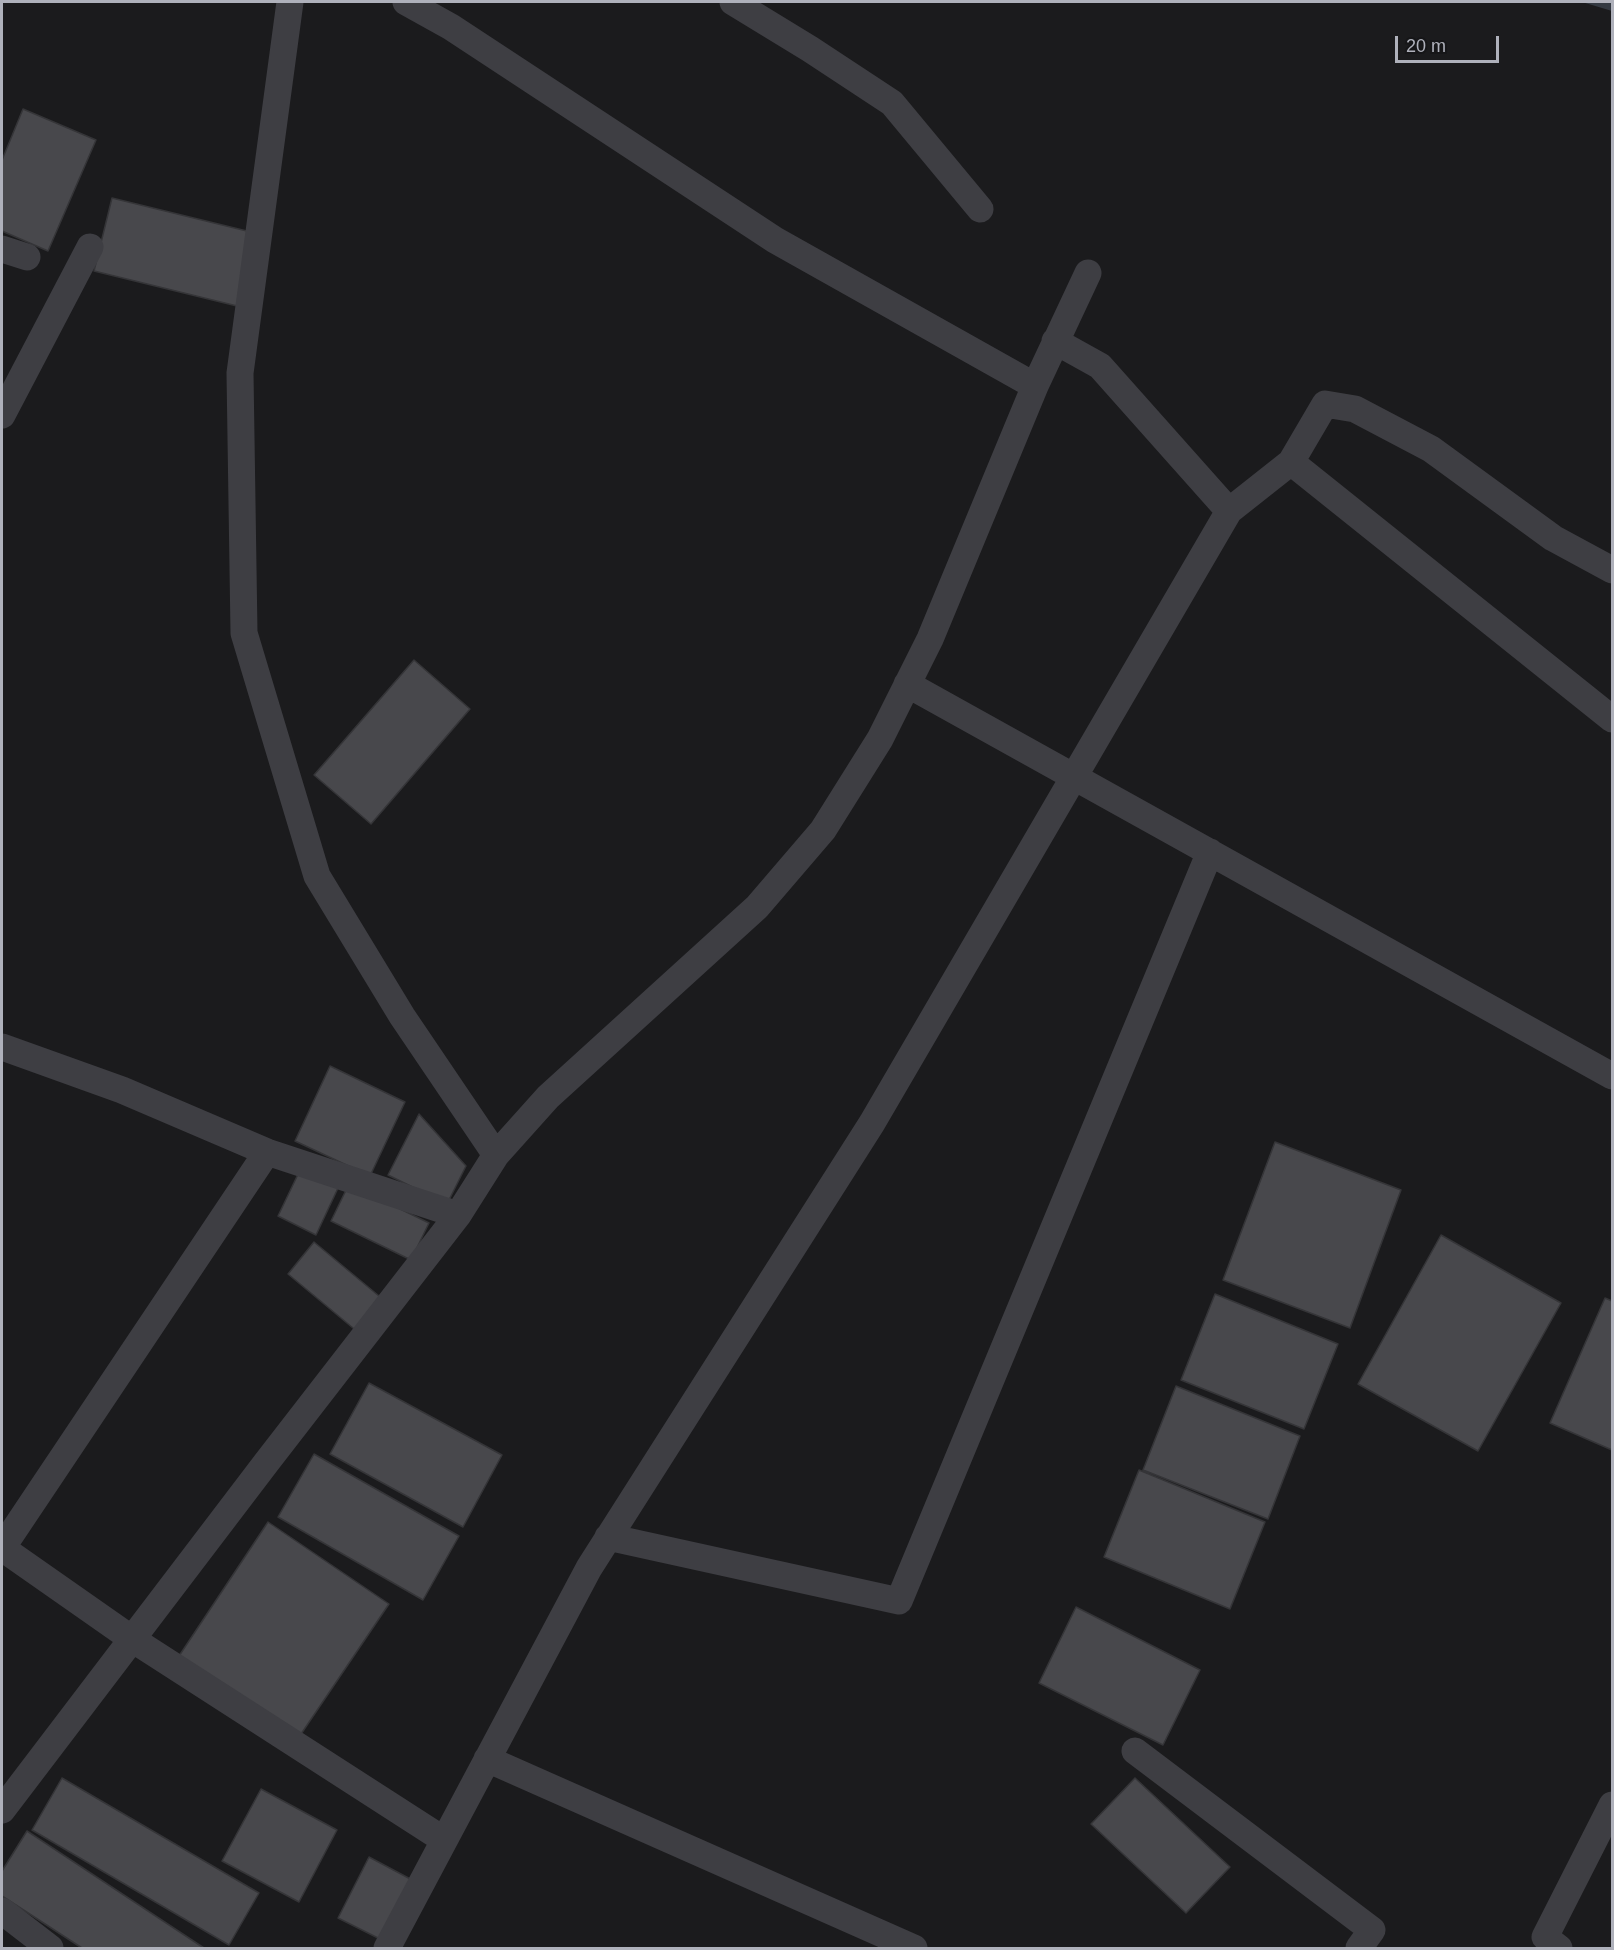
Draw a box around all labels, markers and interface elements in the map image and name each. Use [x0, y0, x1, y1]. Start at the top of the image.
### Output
scale bar [1398, 24, 1502, 62]
text: 20 m [1406, 36, 1446, 56]

